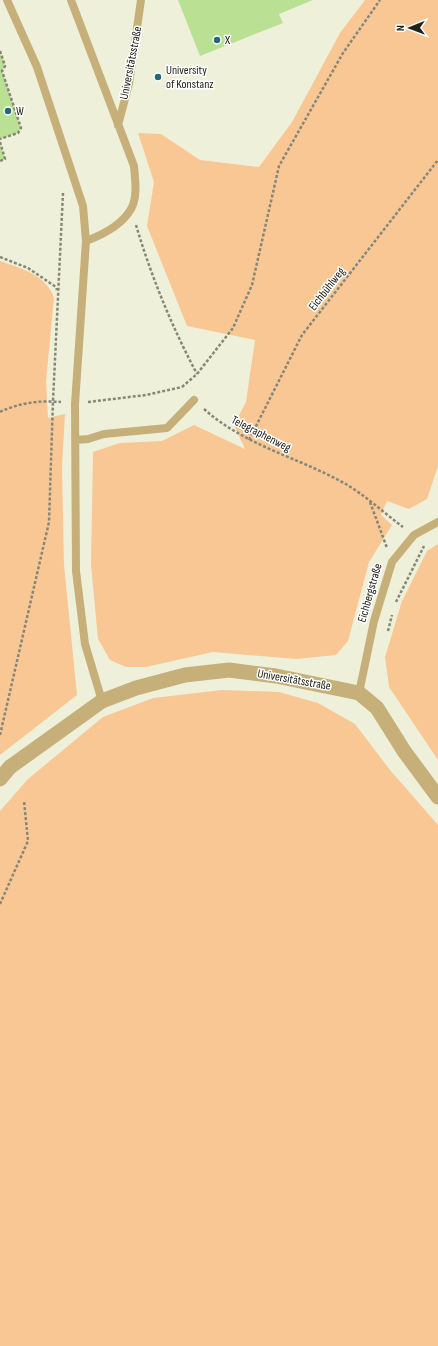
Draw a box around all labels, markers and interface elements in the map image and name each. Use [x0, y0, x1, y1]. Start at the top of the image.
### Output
north arrow [390, 8, 430, 48]
street label: Universitätsstraße [117, 25, 145, 101]
text: N [394, 25, 407, 31]
place label: X [224, 33, 231, 48]
marker: X [212, 35, 222, 45]
place label: University of Konstanz [166, 63, 214, 92]
marker: University of Konstanz [153, 72, 163, 82]
place label: W [16, 104, 24, 119]
marker: W [3, 106, 13, 116]
street label: Eichbühlweg [305, 264, 349, 314]
street label: Telegraphenweg [229, 413, 294, 456]
street label: Eichbergstraße [354, 562, 386, 624]
street label: Universitätsstraße [256, 666, 332, 694]

